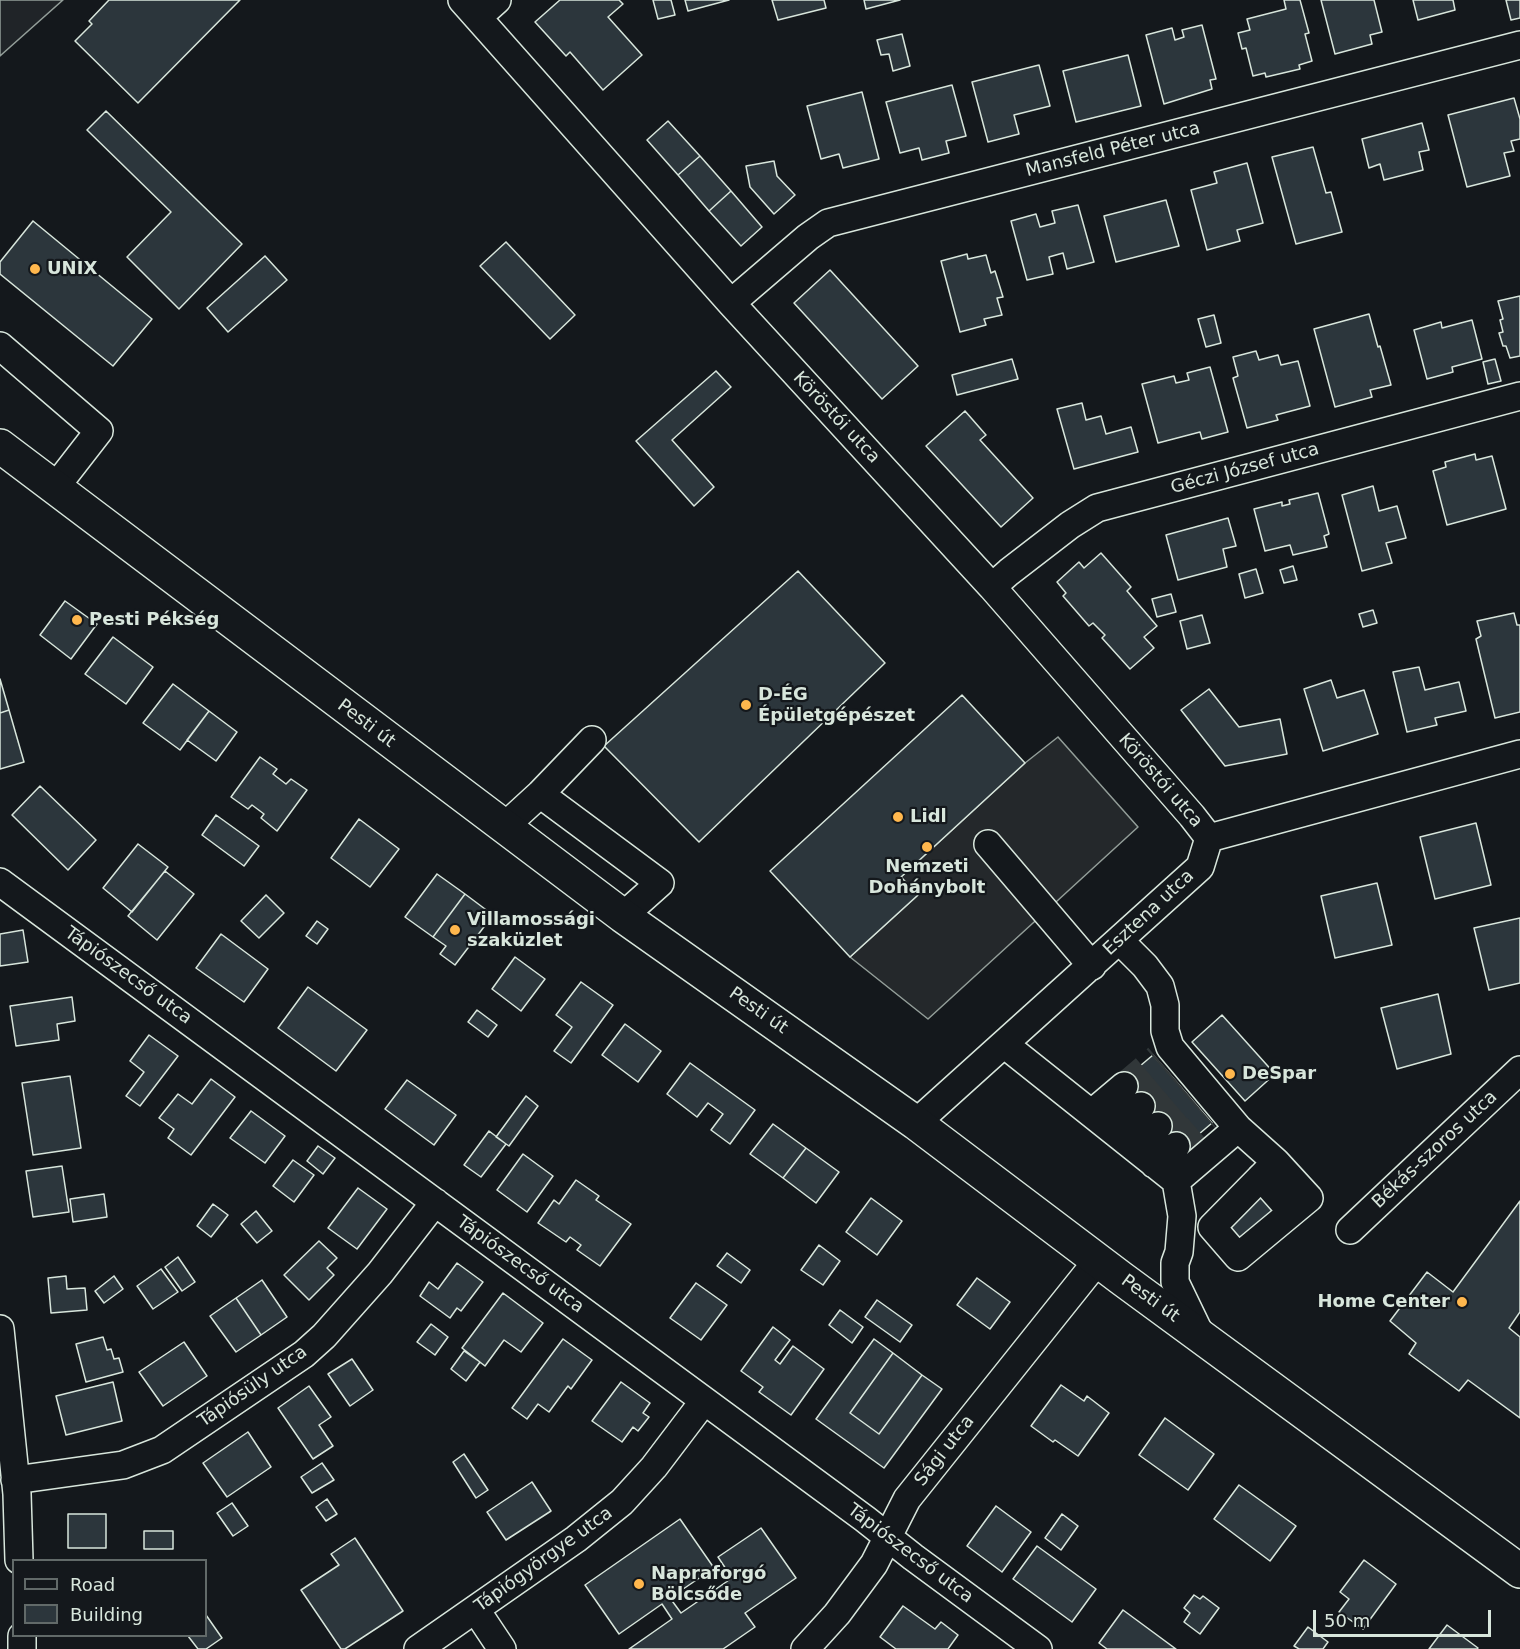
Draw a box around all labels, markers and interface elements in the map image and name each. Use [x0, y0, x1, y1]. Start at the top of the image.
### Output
street label: Mansfeld Péter utca [1024, 118, 1202, 182]
place label: UNIX [47, 258, 97, 280]
marker: UNIX [28, 262, 42, 276]
street label: Köröstói utca [788, 368, 884, 468]
street label: Géczi József utca [1168, 439, 1322, 499]
place label: Pesti Pékség [89, 609, 219, 631]
marker: Pesti Pékség [70, 613, 84, 627]
place label: D-ÉG Épületgépészet [758, 684, 915, 726]
street label: Pesti út [333, 695, 399, 753]
marker: D-ÉG Épületgépészet [739, 698, 753, 712]
street label: Köröstói utca [1113, 730, 1207, 832]
place label: Lidl [910, 806, 947, 828]
marker: Lidl [891, 810, 905, 824]
marker: Nemzeti Dohánybolt [920, 840, 934, 854]
place label: Nemzeti Dohánybolt [869, 856, 985, 898]
street label: Esztena utca [1099, 866, 1199, 960]
place label: Villamossági szaküzlet [467, 909, 595, 952]
street label: Tápiószecső utca [60, 923, 196, 1029]
marker: Villamossági szaküzlet [448, 923, 462, 937]
street label: Pesti út [724, 983, 792, 1039]
place label: DeSpar [1242, 1063, 1316, 1085]
marker: DeSpar [1223, 1067, 1237, 1081]
street label: Békás-szoros utca [1368, 1087, 1502, 1213]
street label: Tápiószecső utca [452, 1212, 588, 1318]
street label: Pesti út [1117, 1271, 1183, 1327]
place label: Home Center [1317, 1291, 1450, 1313]
marker: Home Center [1455, 1295, 1469, 1309]
street label: Tápiósüly utca [194, 1341, 312, 1433]
street label: Sági utca [911, 1411, 979, 1491]
street label: Tápiószecső utca [843, 1500, 977, 1608]
street label: Tápiógyörgye utca [471, 1503, 617, 1617]
legend [12, 1559, 207, 1637]
place label: Napraforgó Bölcsőde [651, 1563, 766, 1606]
text: Road [70, 1574, 115, 1595]
marker: Napraforgó Bölcsőde [632, 1577, 646, 1591]
scale bar [1316, 1598, 1494, 1636]
text: Building [70, 1604, 143, 1625]
text: 50 m [1324, 1610, 1370, 1631]

